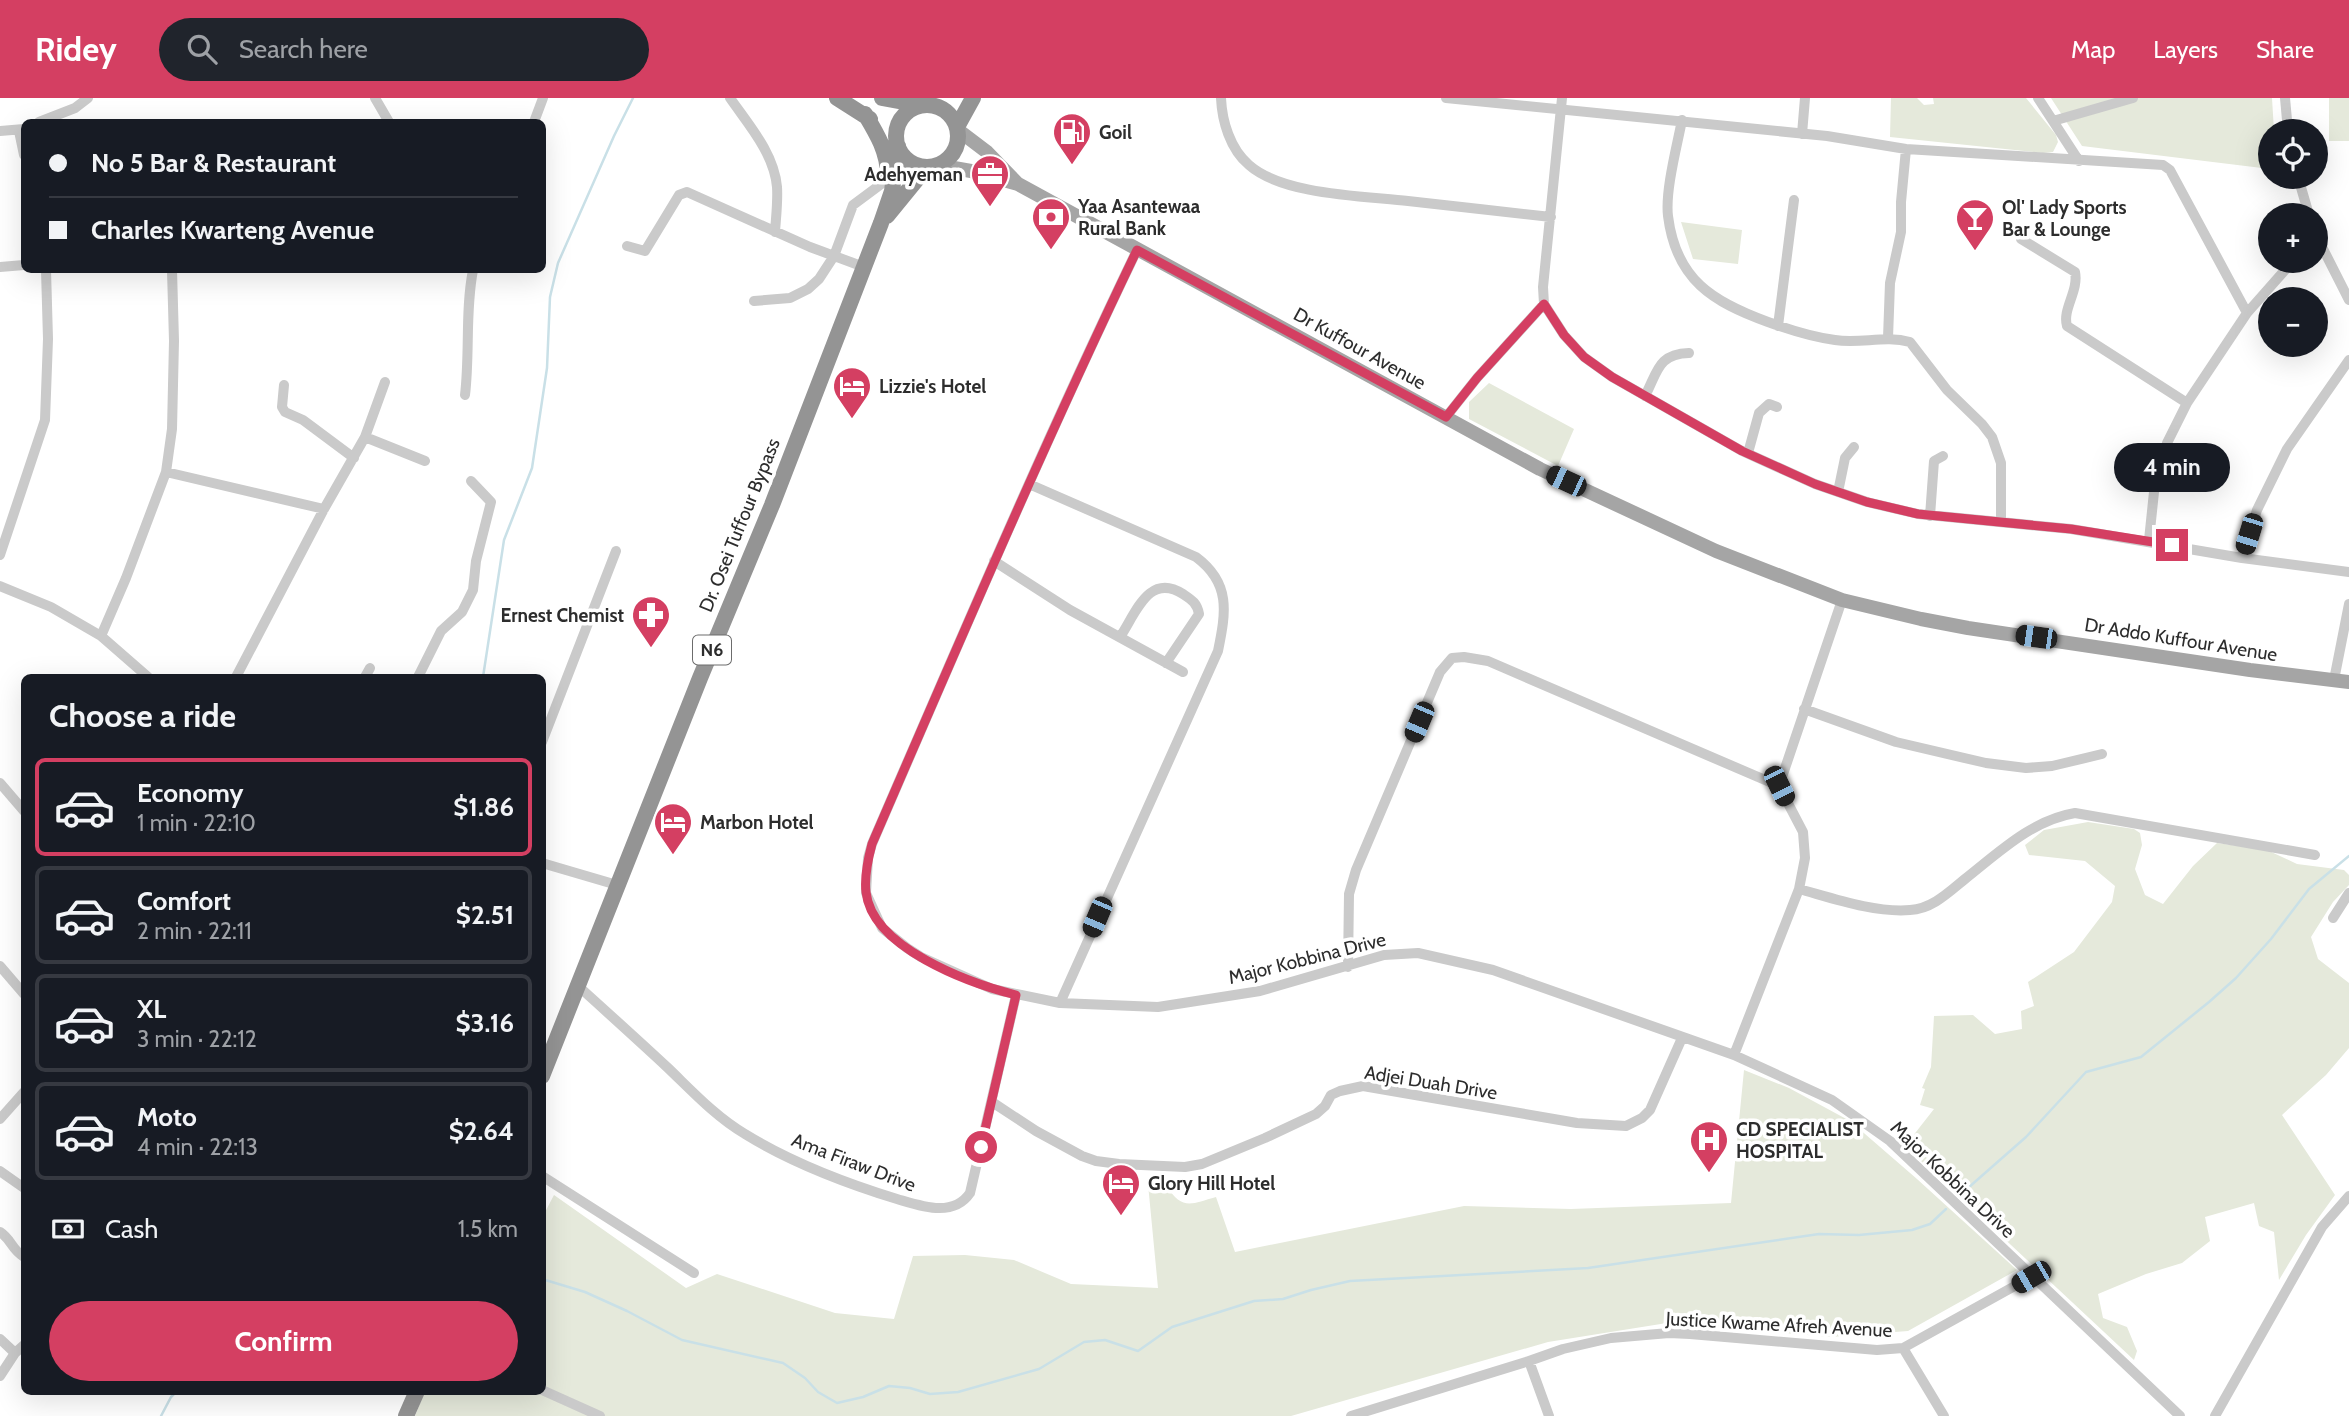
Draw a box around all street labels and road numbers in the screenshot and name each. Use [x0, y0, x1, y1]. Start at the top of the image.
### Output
street label: Dr Kuffour Avenue [1290, 303, 1430, 394]
street label: Dr. Osei Tuffour Bypass [694, 435, 785, 615]
street label: Dr Addo Kuffour Avenue [2083, 613, 2279, 666]
road number: N6 [693, 636, 731, 664]
street label: Major Kobbina Drive [1226, 928, 1389, 989]
street label: Adjei Duah Drive [1363, 1061, 1499, 1104]
street label: Major Kobbina Drive [1886, 1116, 2020, 1243]
street label: Ama Firaw Drive [789, 1128, 919, 1197]
street label: Justice Kwame Afreh Avenue [1664, 1307, 1893, 1342]

